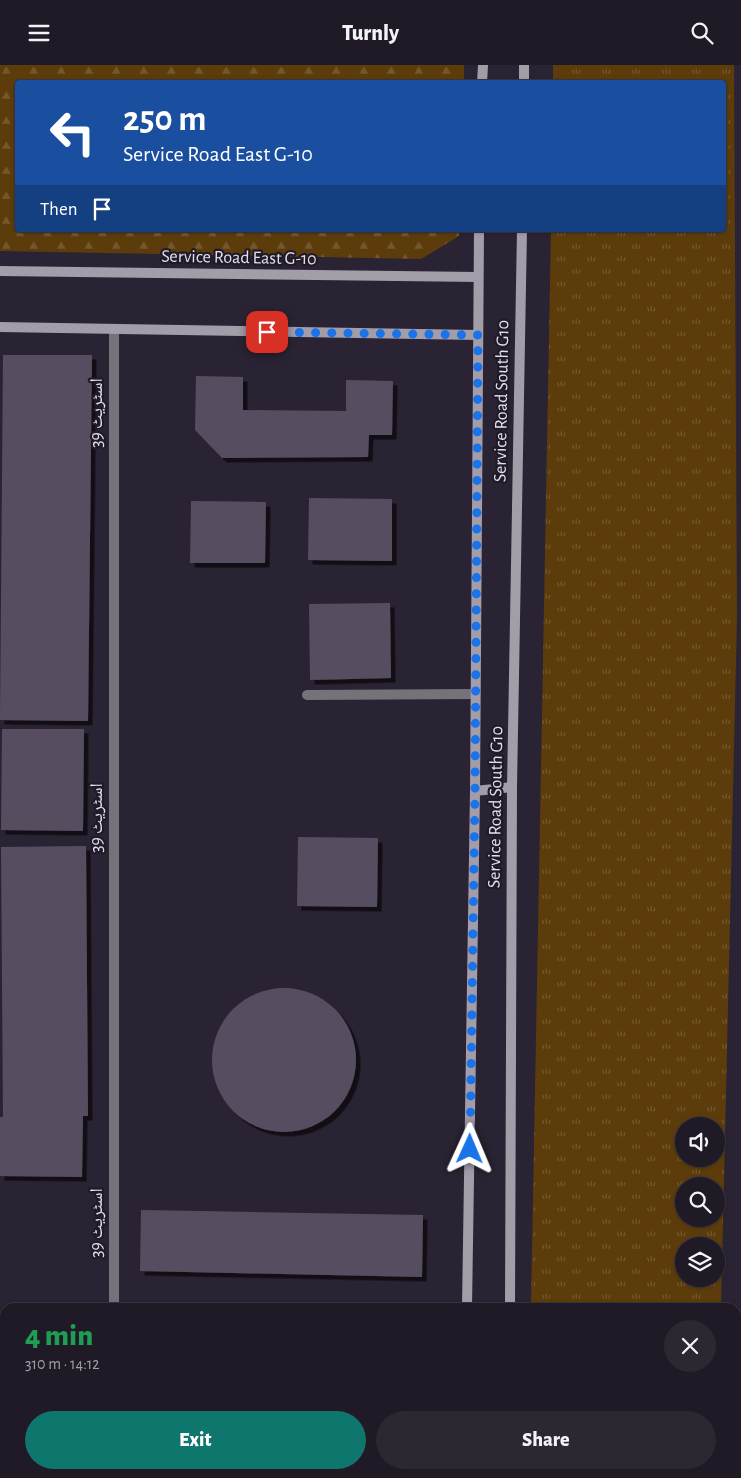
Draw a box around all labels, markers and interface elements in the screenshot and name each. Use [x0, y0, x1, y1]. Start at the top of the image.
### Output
icon: menu [25, 19, 53, 47]
icon: search [688, 19, 716, 47]
text: Turnly [342, 22, 399, 44]
icon: left [40, 100, 105, 165]
text: 250 m [123, 102, 206, 137]
text: Service Road East G-10 [123, 143, 313, 165]
icon: arrive [88, 195, 116, 223]
text: Then [40, 200, 78, 219]
street label: Service Road East G-10 [161, 248, 317, 268]
pin [246, 311, 288, 353]
icon: arrive [253, 318, 281, 346]
street label: Service Road South G10 [492, 320, 512, 482]
street label: اسٹریٹ 39 [88, 378, 106, 448]
street label: Service Road South G10 [486, 726, 506, 888]
street label: اسٹریٹ 39 [88, 783, 106, 853]
map controls [675, 1117, 725, 1287]
button: sound [675, 1117, 725, 1167]
position arrow [443, 1122, 495, 1174]
button: search [675, 1177, 725, 1227]
street label: اسٹریٹ 39 [88, 1188, 106, 1258]
button: layers [675, 1237, 725, 1287]
button: close [664, 1320, 716, 1372]
text: 4 min [25, 1321, 93, 1351]
text: 310 m · 14:12 [25, 1356, 100, 1372]
button: Exit [25, 1411, 366, 1469]
button: Share [376, 1411, 716, 1469]

